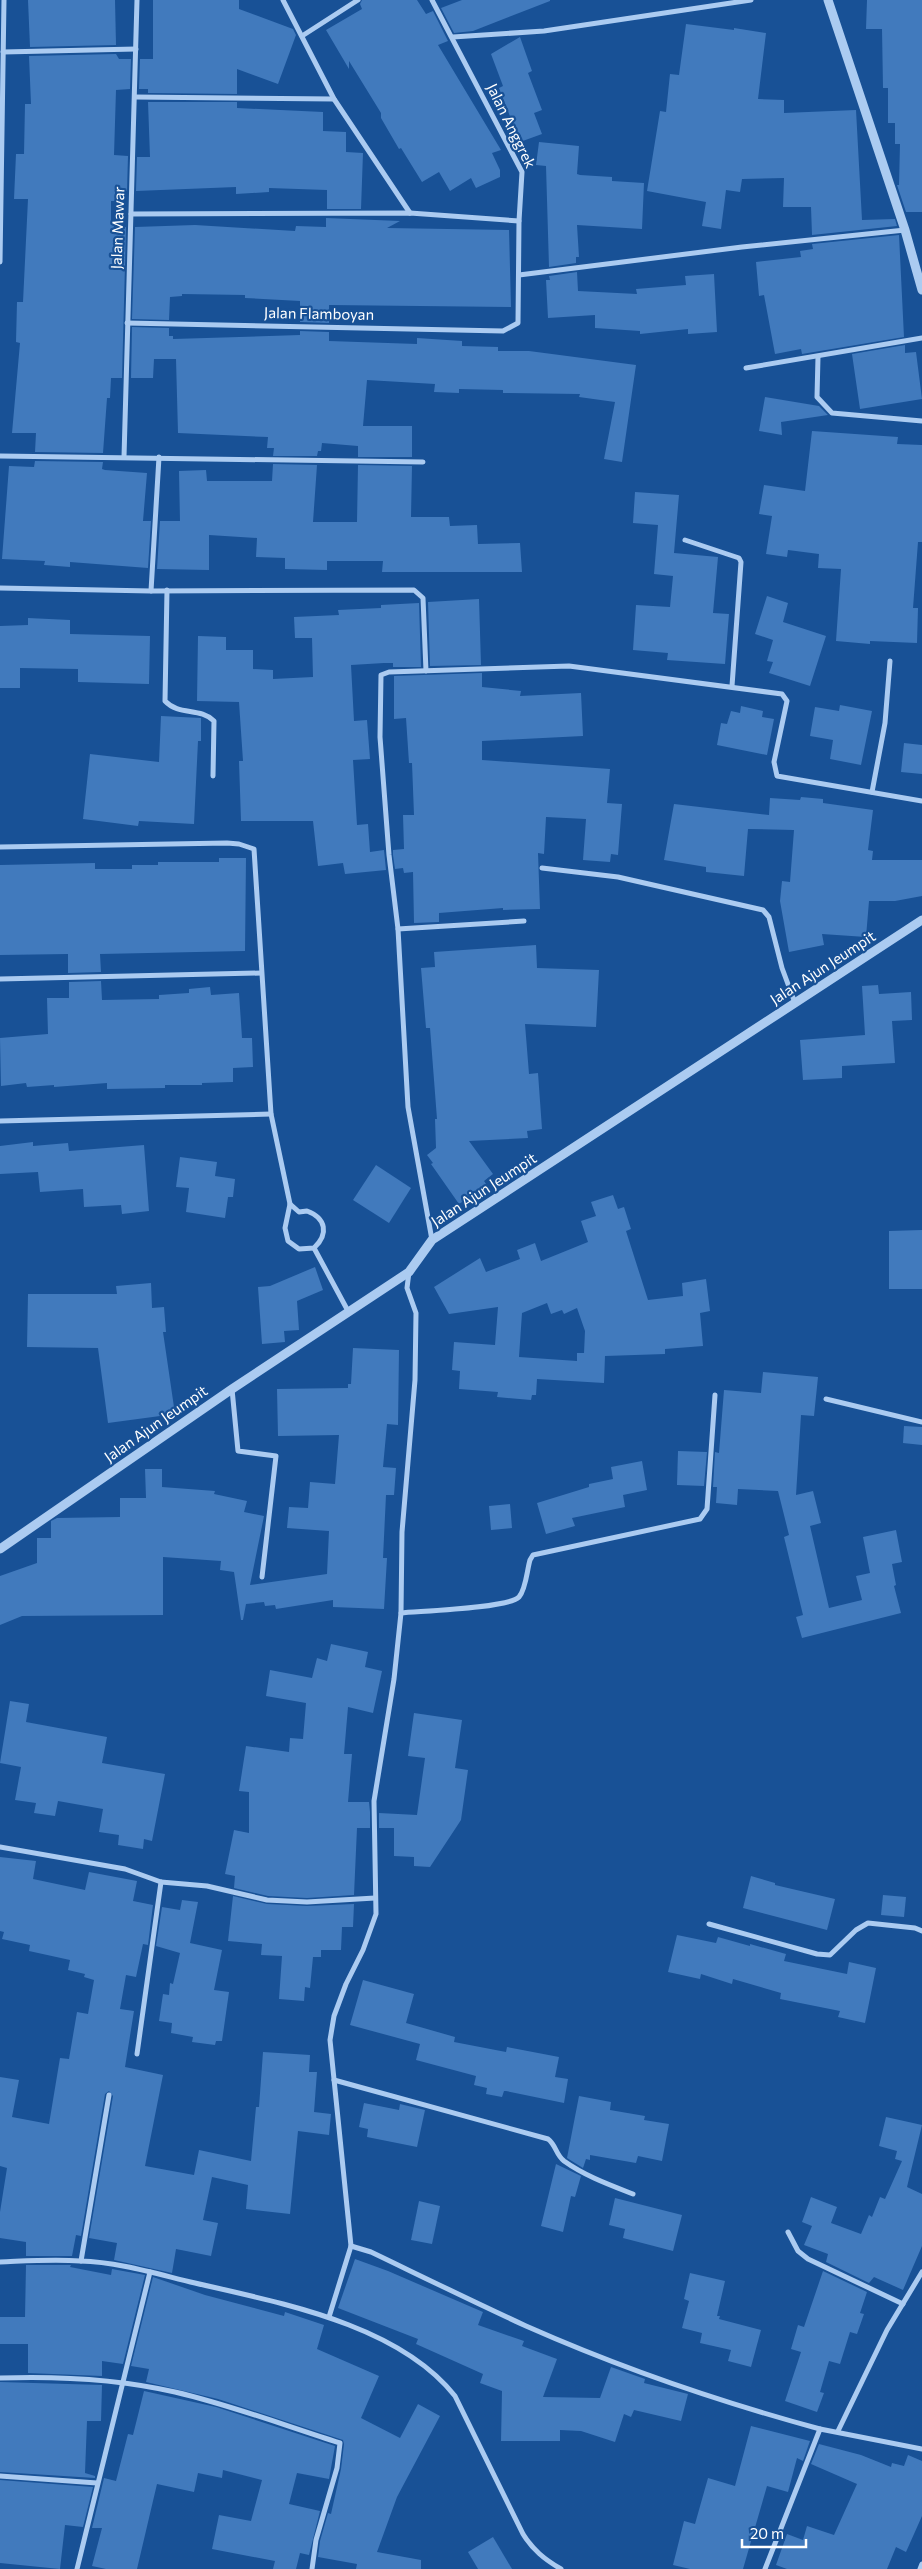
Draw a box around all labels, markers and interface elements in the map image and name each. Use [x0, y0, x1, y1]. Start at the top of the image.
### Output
street label: Jalan Anggrek [484, 80, 540, 171]
street label: Jalan Mawar [107, 186, 127, 270]
street label: Jalan Flamboyan [264, 303, 374, 323]
street label: Jalan Ajun Jeumpit [766, 926, 879, 1008]
street label: Jalan Ajun Jeumpit [427, 1148, 540, 1230]
street label: Jalan Ajun Jeumpit [100, 1381, 211, 1466]
scale bar [742, 2516, 806, 2548]
text: 20 m [750, 2524, 784, 2542]

